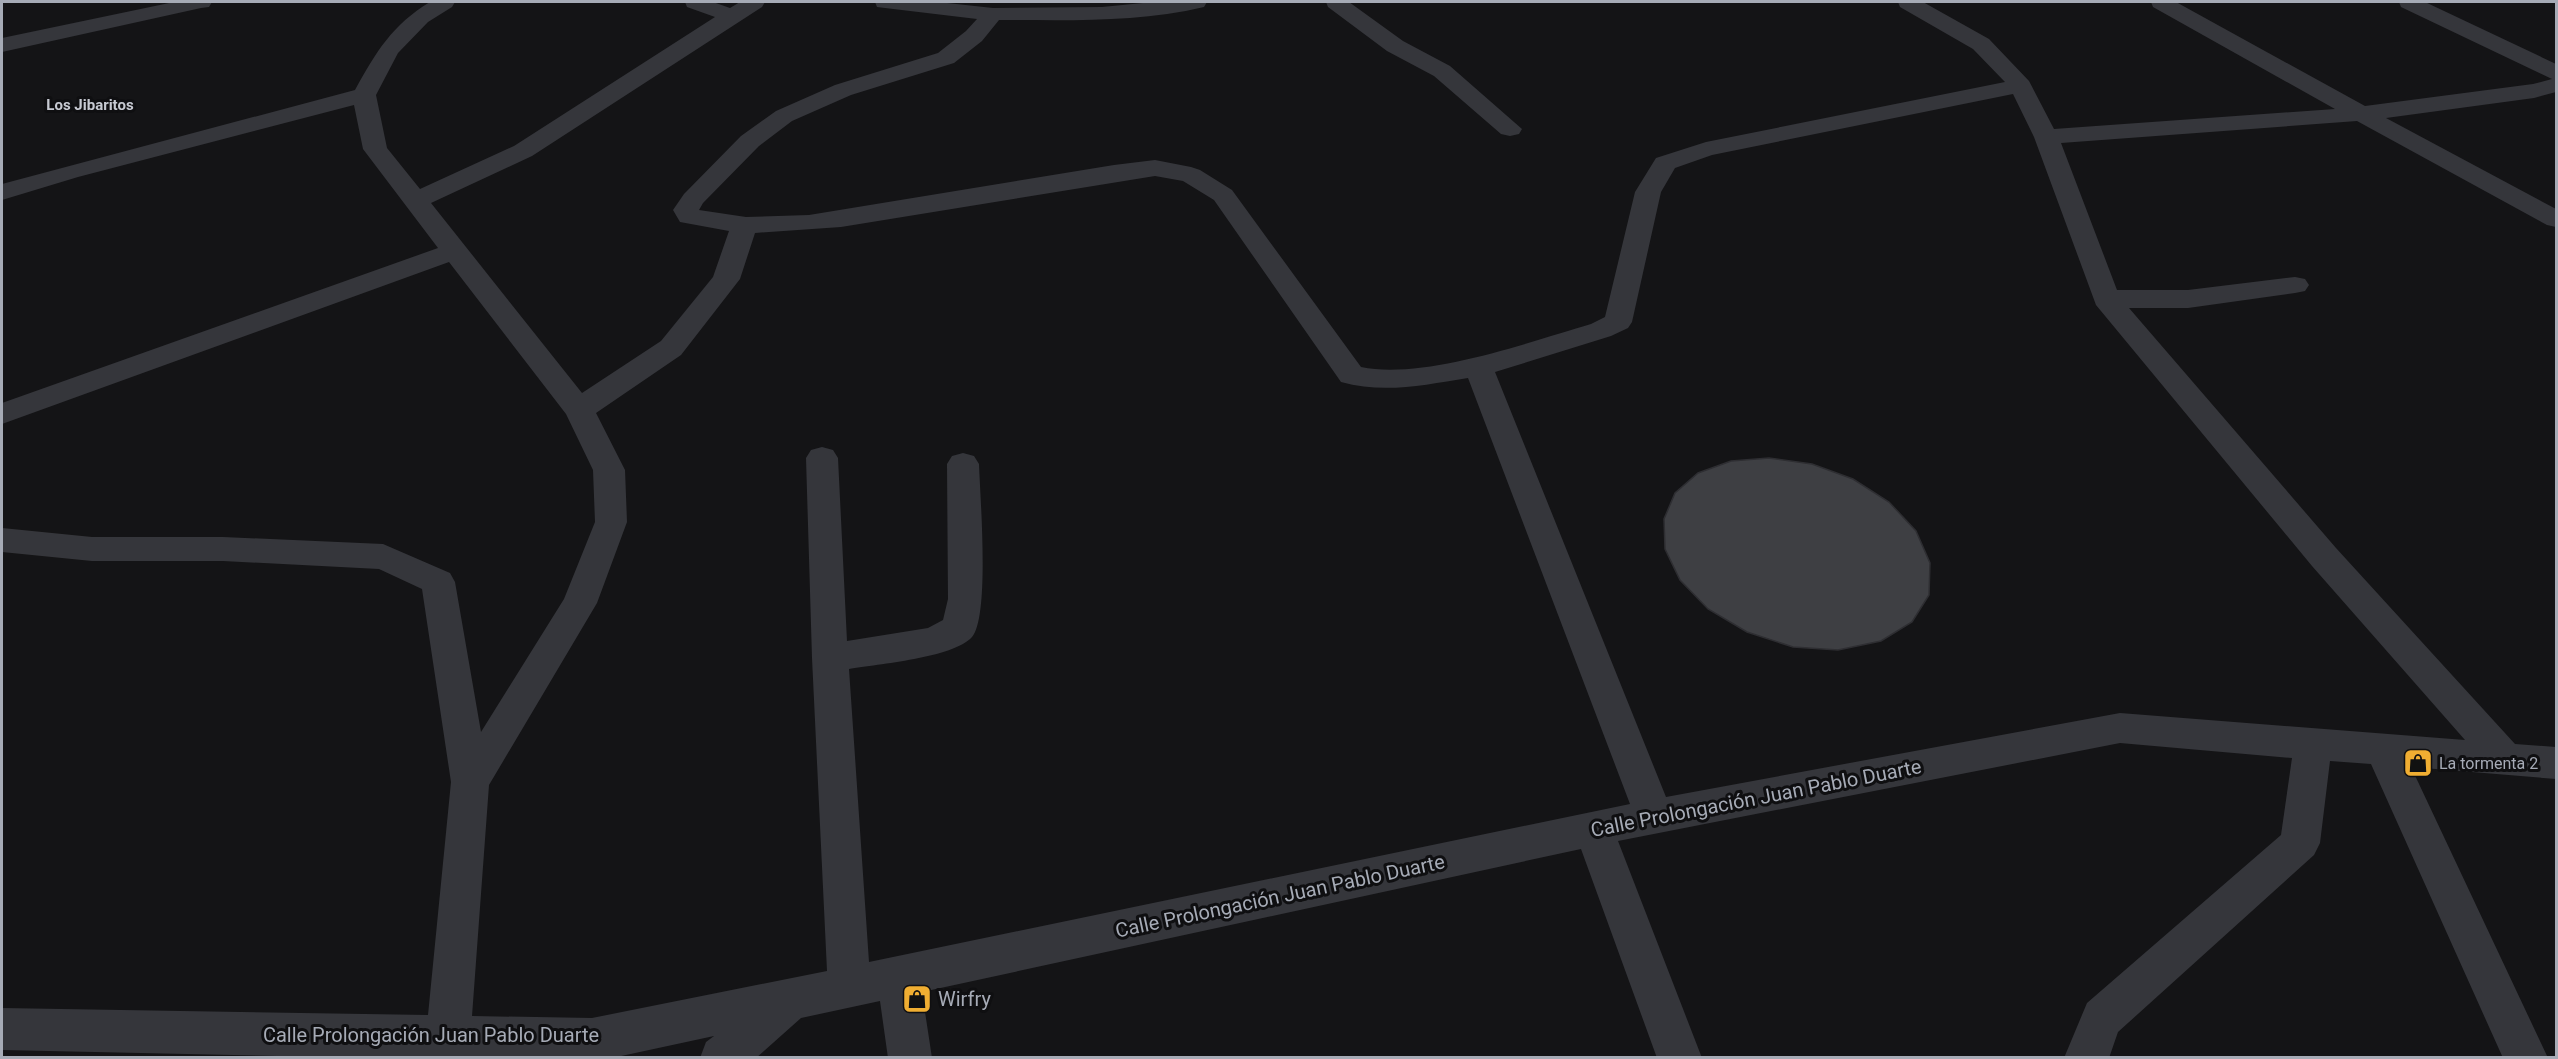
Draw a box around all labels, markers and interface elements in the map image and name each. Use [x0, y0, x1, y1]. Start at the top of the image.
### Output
district label: Los Jibaritos [46, 96, 134, 114]
shop icon: La tormenta 2 [2402, 747, 2434, 779]
street label: Calle Prolongación Juan Pablo Duarte [1589, 754, 1923, 842]
place label: La tormenta 2 [2439, 754, 2538, 773]
street label: Calle Prolongación Juan Pablo Duarte [1113, 849, 1447, 943]
shop icon: Wirfry [901, 983, 933, 1015]
place label: Wirfry [938, 987, 991, 1011]
street label: Calle Prolongación Juan Pablo Duarte [263, 1023, 599, 1047]

